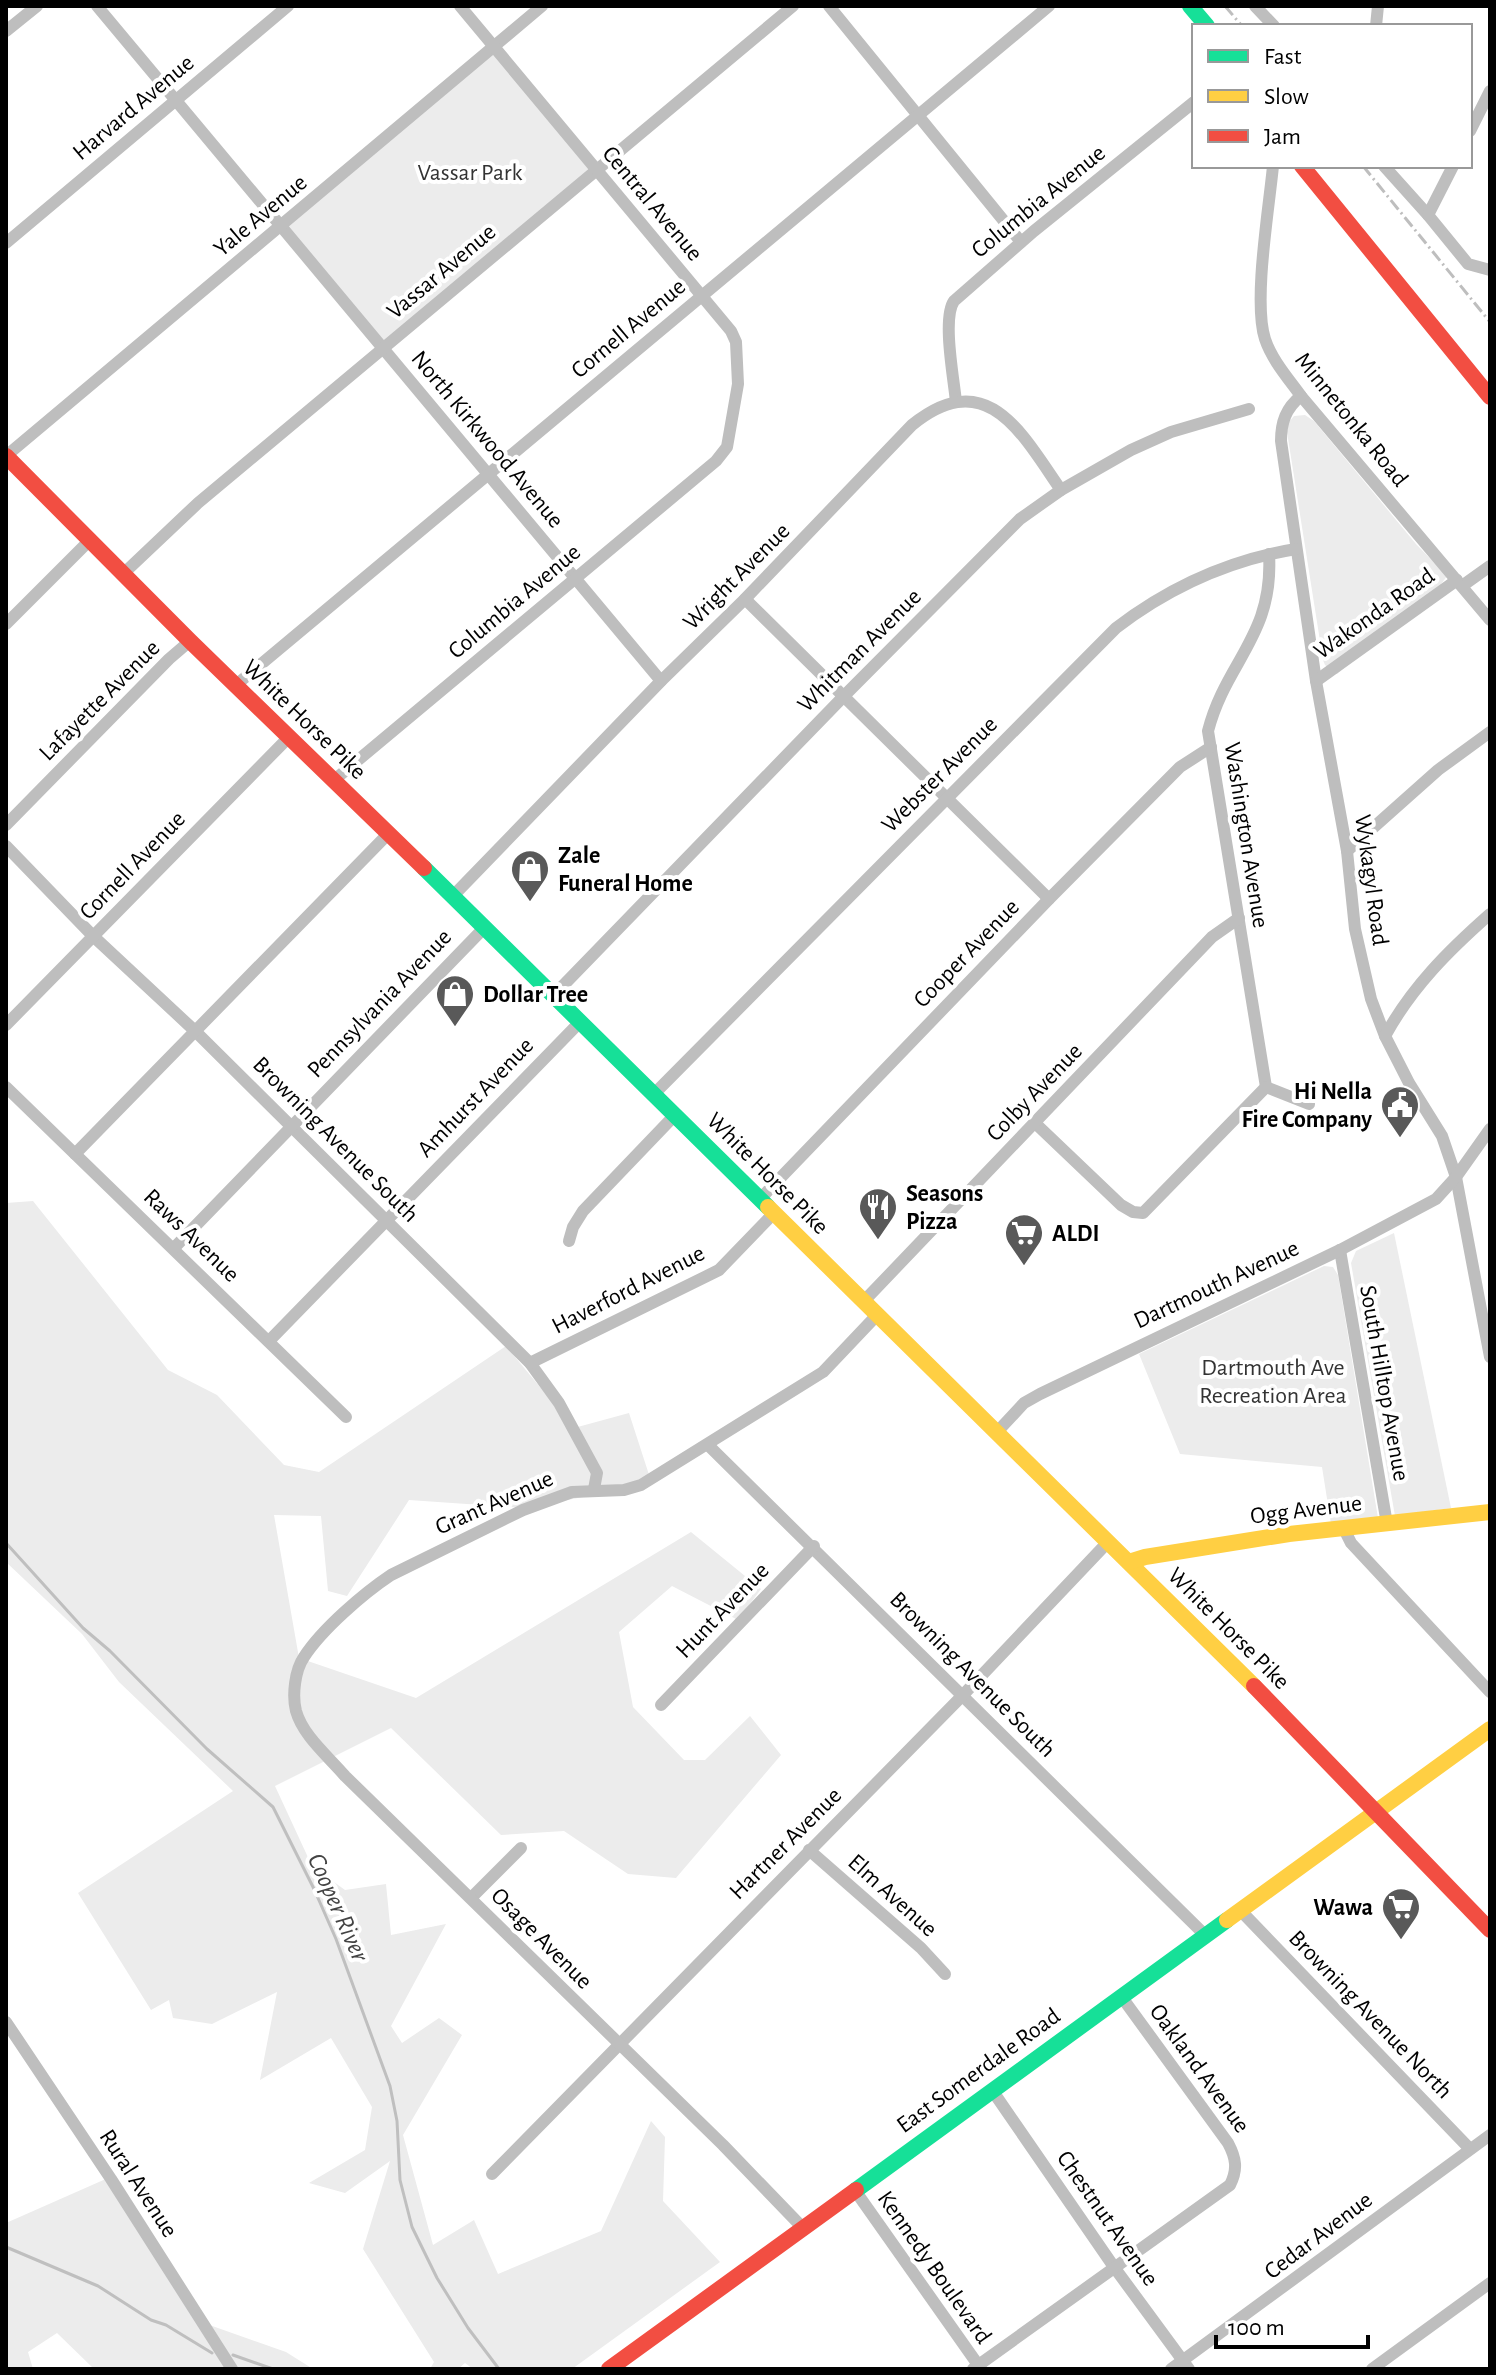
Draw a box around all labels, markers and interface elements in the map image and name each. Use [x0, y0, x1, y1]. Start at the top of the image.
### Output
legend [1192, 24, 1472, 168]
text: Fast [1264, 45, 1302, 69]
street label: Harvard Avenue [69, 51, 199, 165]
text: Slow [1264, 85, 1309, 109]
text: Jam [1264, 125, 1301, 149]
street label: Columbia Avenue [967, 141, 1110, 263]
street label: Central Avenue [598, 142, 707, 266]
park label: Vassar Park [417, 161, 523, 185]
street label: Yale Avenue [210, 170, 312, 261]
street label: Vassar Avenue [383, 220, 501, 324]
street label: Cornell Avenue [567, 274, 690, 383]
street label: North Kirkwood Avenue [406, 347, 568, 533]
street label: Minnetonka Road [1290, 348, 1412, 491]
street label: Wright Avenue [679, 519, 795, 635]
street label: Columbia Avenue [444, 540, 585, 664]
street label: Wakonda Road [1310, 564, 1439, 664]
street label: Whitman Avenue [793, 584, 926, 717]
street label: Lafayette Avenue [35, 636, 165, 766]
street label: White Horse Pike [238, 655, 371, 784]
street label: Webster Avenue [877, 712, 1002, 837]
street label: Washington Avenue [1219, 741, 1273, 930]
street label: Cornell Avenue [75, 807, 190, 925]
street label: Wykagyl Road [1350, 813, 1392, 947]
place label: Zale Funeral Home [558, 844, 693, 896]
shop icon: Zale Funeral Home [509, 848, 551, 903]
street label: Cooper Avenue [909, 895, 1024, 1013]
street label: Pennsylvania Avenue [303, 925, 456, 1082]
shop icon: Dollar Tree [434, 973, 476, 1028]
place label: Dollar Tree [483, 983, 588, 1007]
street label: Amhurst Avenue [413, 1033, 538, 1162]
street label: Colby Avenue [982, 1039, 1087, 1146]
street label: Browning Avenue South [248, 1052, 423, 1227]
place label: Hi Nella Fire Company [1241, 1080, 1372, 1132]
public building icon: Hi Nella Fire Company [1379, 1084, 1421, 1139]
street label: White Horse Pike [702, 1108, 833, 1239]
place label: Seasons Pizza [906, 1182, 983, 1234]
street label: Raws Avenue [139, 1185, 244, 1287]
restaurant icon: Seasons Pizza [857, 1186, 899, 1241]
supermarket icon: ALDI [1003, 1212, 1045, 1267]
place label: ALDI [1052, 1222, 1099, 1246]
street label: Dartmouth Avenue [1130, 1236, 1303, 1334]
street label: Haverford Avenue [548, 1241, 709, 1339]
street label: South Hilltop Avenue [1355, 1283, 1413, 1483]
park label: Dartmouth Ave Recreation Area [1199, 1356, 1347, 1408]
street label: Grant Avenue [432, 1466, 557, 1540]
street label: Ogg Avenue [1249, 1491, 1363, 1529]
street label: Hunt Avenue [672, 1558, 774, 1663]
street label: White Horse Pike [1163, 1563, 1294, 1694]
street label: Browning Avenue South [885, 1587, 1060, 1762]
street label: Hartner Avenue [725, 1783, 846, 1904]
water label: Cooper River [303, 1850, 374, 1967]
street label: Elm Avenue [843, 1850, 941, 1942]
street label: Osage Avenue [486, 1884, 596, 1994]
supermarket icon: Wawa [1380, 1886, 1422, 1941]
place label: Wawa [1313, 1896, 1373, 1920]
street label: Browning Avenue North [1284, 1926, 1457, 2103]
street label: Oakland Avenue [1145, 2000, 1254, 2137]
street label: East Somerdale Road [893, 2004, 1065, 2138]
street label: Rural Avenue [95, 2125, 182, 2242]
street label: Chestnut Avenue [1052, 2147, 1163, 2290]
street label: Kennedy Boulevard [873, 2187, 996, 2348]
street label: Cedar Avenue [1260, 2188, 1377, 2284]
scale bar [1216, 2299, 1368, 2349]
text: 100 m [1228, 2316, 1285, 2340]

